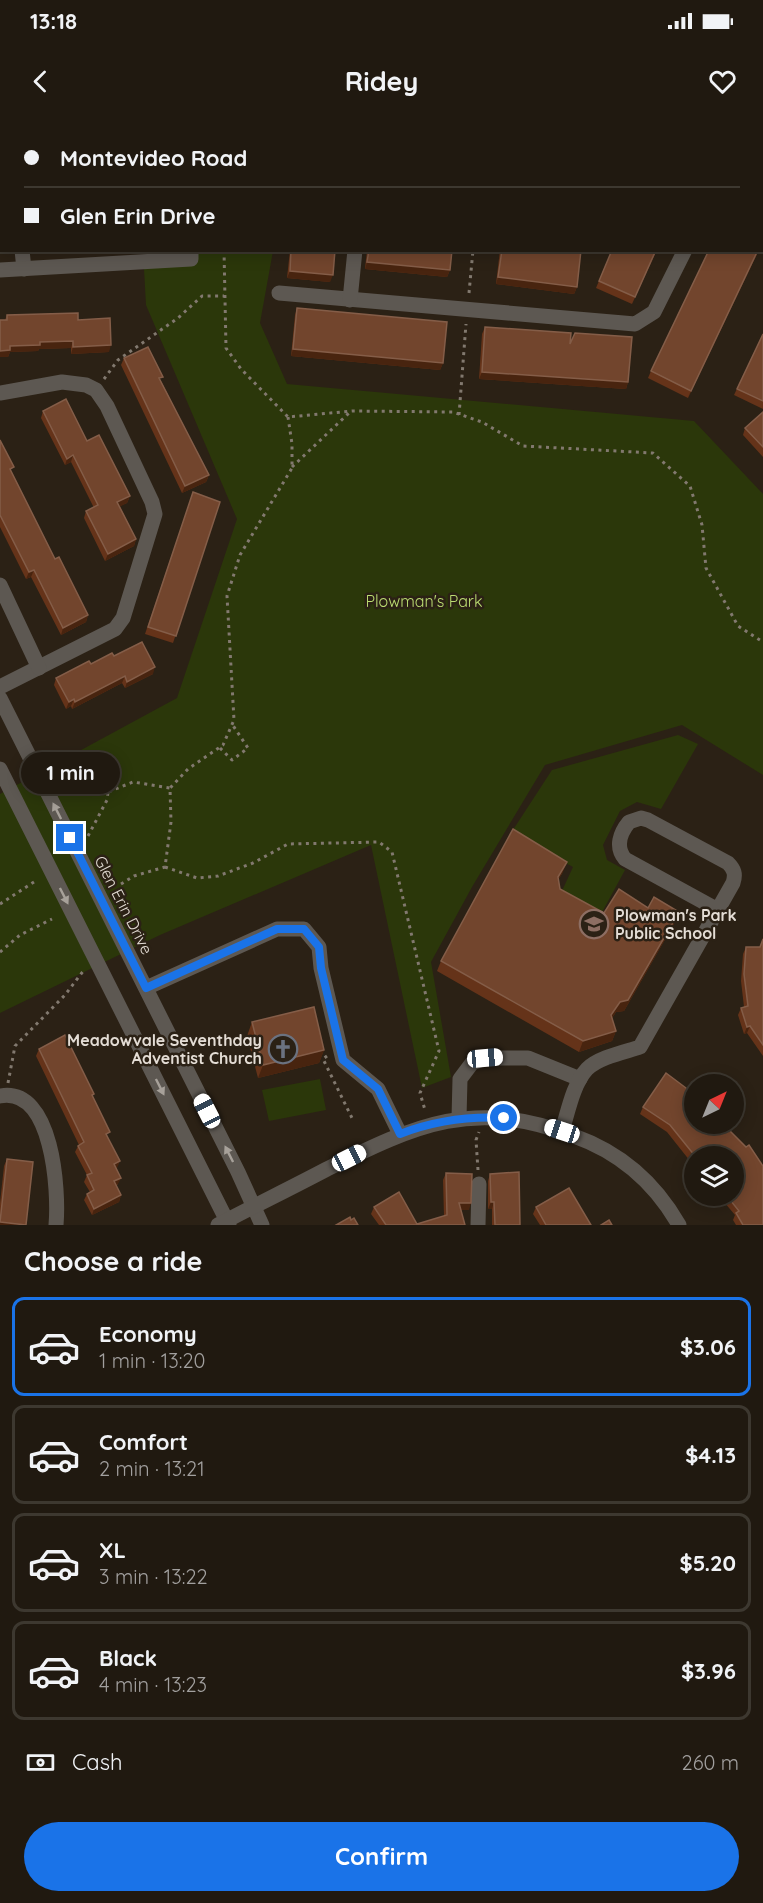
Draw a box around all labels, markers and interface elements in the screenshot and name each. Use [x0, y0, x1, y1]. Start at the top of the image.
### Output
text: 13:18 [30, 7, 77, 35]
text: Ridey [345, 64, 418, 98]
icon: back [24, 65, 57, 98]
icon: heart [706, 65, 739, 98]
text: Montevideo Road [60, 144, 247, 172]
text: Glen Erin Drive [60, 202, 216, 230]
park label: Plowman's Park [365, 591, 483, 611]
callout: 1 min [20, 751, 119, 793]
text: 1 min [46, 760, 95, 785]
one-way arrow [52, 802, 61, 819]
route end [56, 824, 83, 851]
street label: Glen Erin Drive [91, 852, 157, 958]
one-way arrow [59, 888, 69, 905]
place label: Plowman's Park Public School [615, 905, 737, 943]
school or university icon: Plowman's Park Public School [578, 908, 610, 940]
place label: Meadowvale Seventhday Adventist Church [67, 1030, 262, 1068]
church icon: Meadowvale Seventhday Adventist Church [267, 1033, 299, 1065]
car [466, 1047, 504, 1069]
north arrow [684, 1074, 744, 1134]
map controls [684, 1074, 744, 1206]
one-way arrow [155, 1078, 165, 1095]
car [191, 1091, 223, 1131]
route start [490, 1104, 517, 1131]
car [542, 1117, 582, 1145]
car [329, 1142, 369, 1174]
one-way arrow [224, 1145, 234, 1162]
button: layers [684, 1146, 744, 1206]
text: Choose a ride [24, 1244, 202, 1278]
icon: car [27, 1320, 81, 1374]
text: Economy [99, 1320, 197, 1348]
text: $3.06 [680, 1333, 736, 1361]
text: 1 min · 13:20 [99, 1348, 205, 1373]
icon: car [27, 1428, 81, 1482]
text: Comfort [99, 1428, 188, 1456]
text: $4.13 [685, 1441, 736, 1469]
text: 2 min · 13:21 [99, 1456, 205, 1481]
icon: car [27, 1536, 81, 1590]
text: XL [99, 1536, 126, 1564]
text: $5.20 [680, 1549, 736, 1577]
text: 3 min · 13:22 [99, 1564, 208, 1589]
icon: car [27, 1644, 81, 1698]
text: Black [99, 1644, 157, 1672]
text: $3.96 [681, 1657, 736, 1685]
text: 4 min · 13:23 [99, 1672, 207, 1697]
icon: cash [24, 1746, 57, 1779]
text: Cash [72, 1748, 123, 1776]
text: 260 m [682, 1750, 739, 1775]
button: Confirm [24, 1822, 739, 1891]

